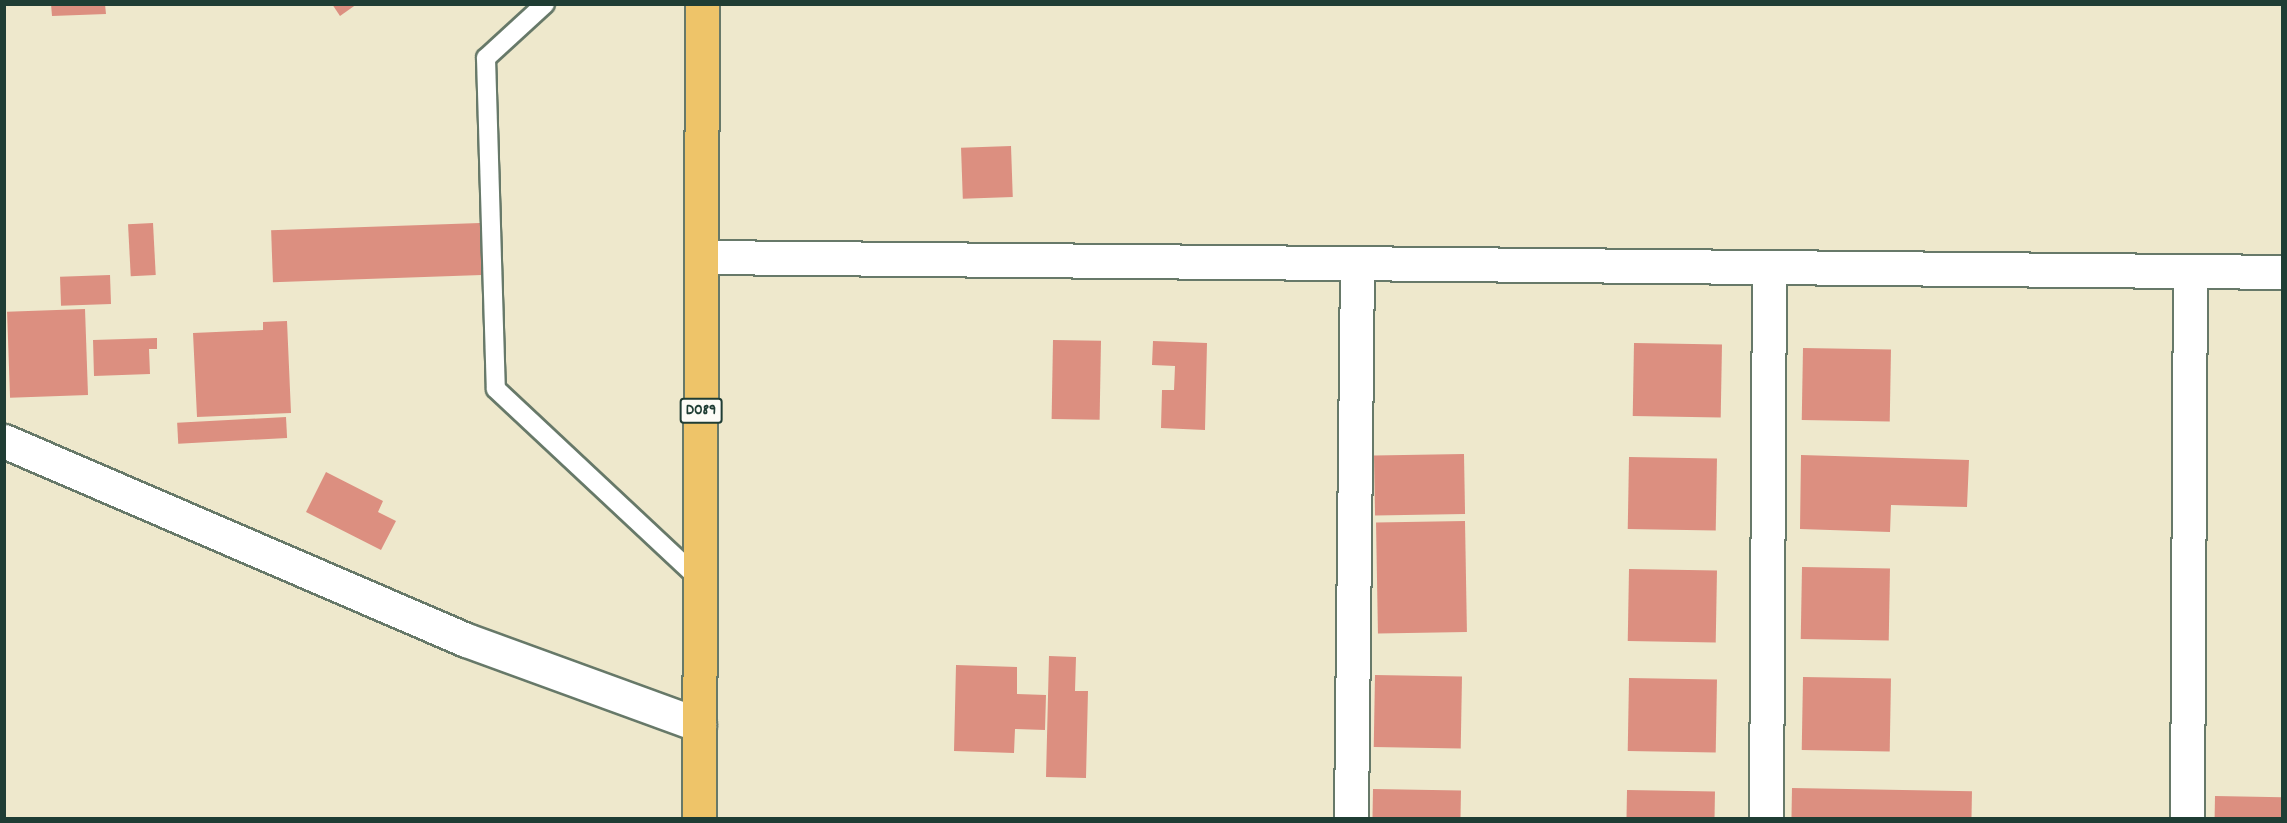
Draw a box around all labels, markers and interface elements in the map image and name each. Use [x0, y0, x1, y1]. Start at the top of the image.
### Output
road number: D089 [678, 398, 724, 424]

